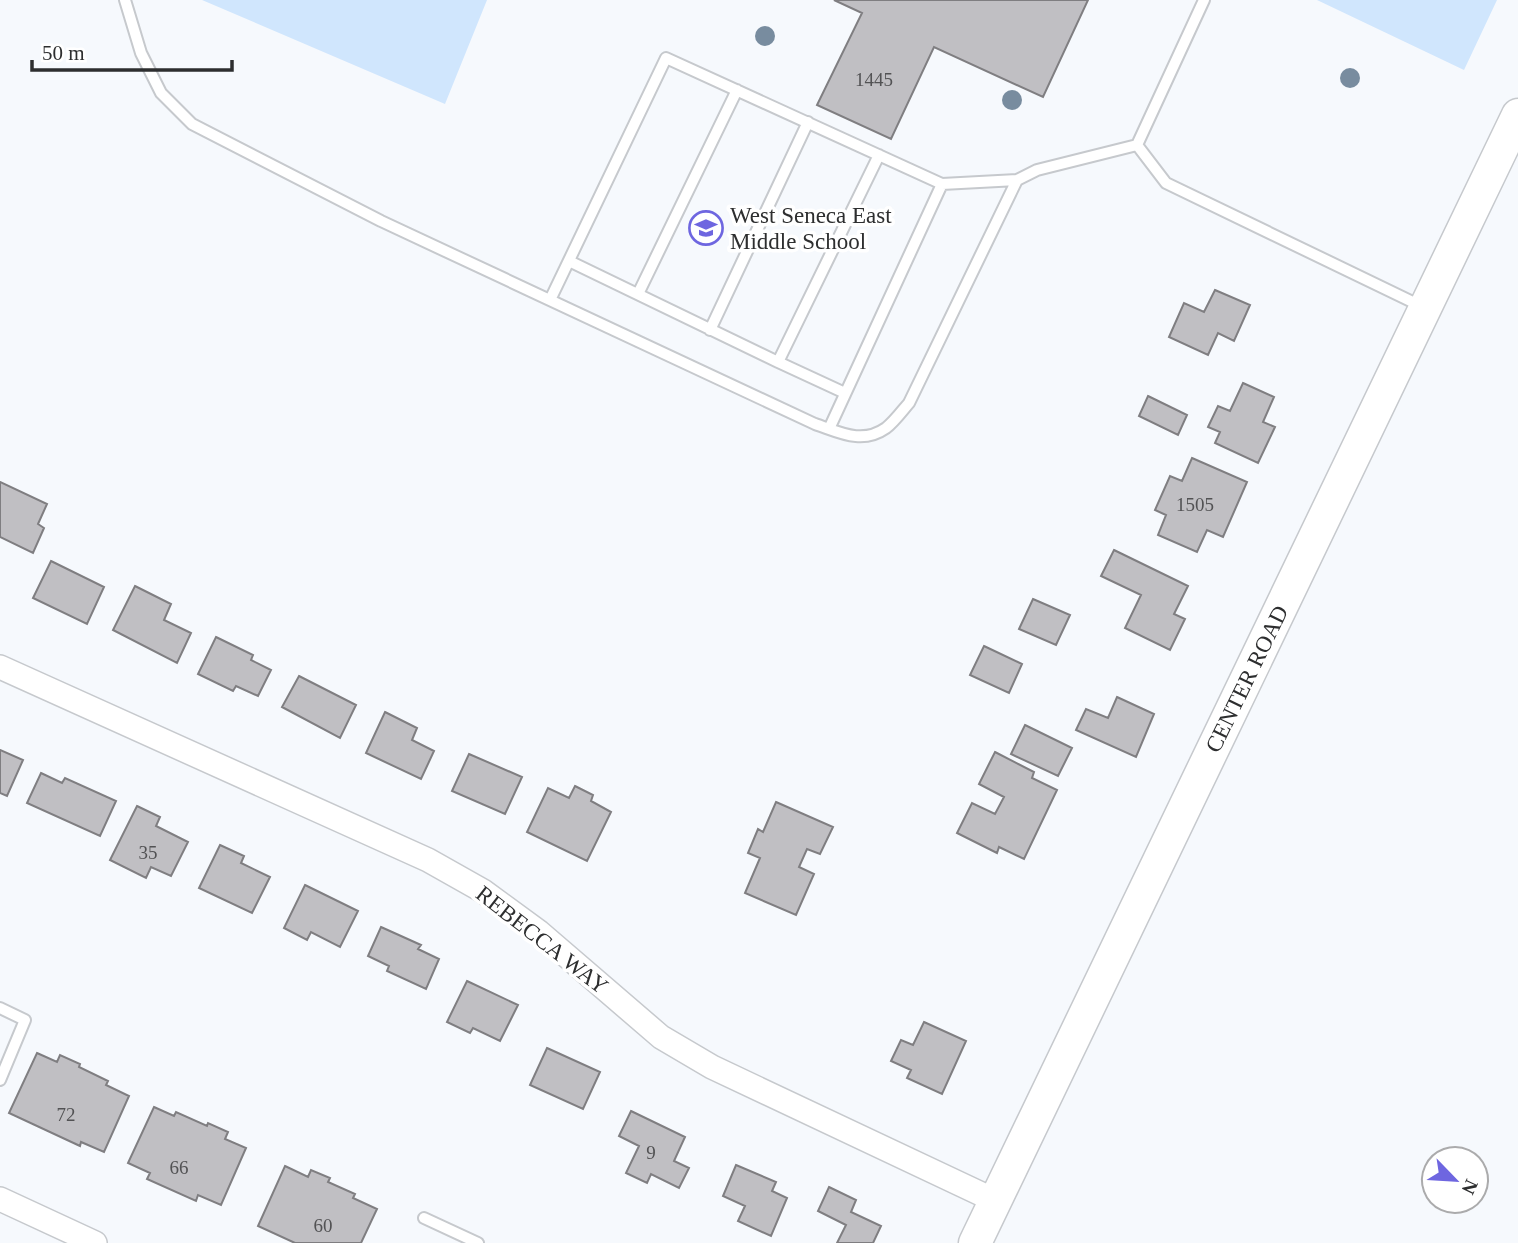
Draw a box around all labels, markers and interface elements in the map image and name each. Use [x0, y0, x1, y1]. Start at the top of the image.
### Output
scale bar [32, 28, 231, 72]
text: 50 m [42, 41, 85, 65]
house number: 1445 [855, 69, 893, 90]
place label: West Seneca East Middle School [730, 203, 892, 254]
school or university icon: West Seneca East Middle School [687, 209, 725, 247]
house number: 1505 [1176, 494, 1214, 515]
street label: CENTER ROAD [1201, 601, 1293, 757]
house number: 35 [139, 842, 158, 863]
street label: REBECCA WAY [471, 881, 613, 999]
house number: 72 [57, 1104, 76, 1125]
house number: 9 [646, 1142, 656, 1163]
north arrow [1420, 1145, 1490, 1215]
house number: 66 [170, 1157, 189, 1178]
text: N [1457, 1176, 1482, 1198]
house number: 60 [314, 1215, 333, 1236]

